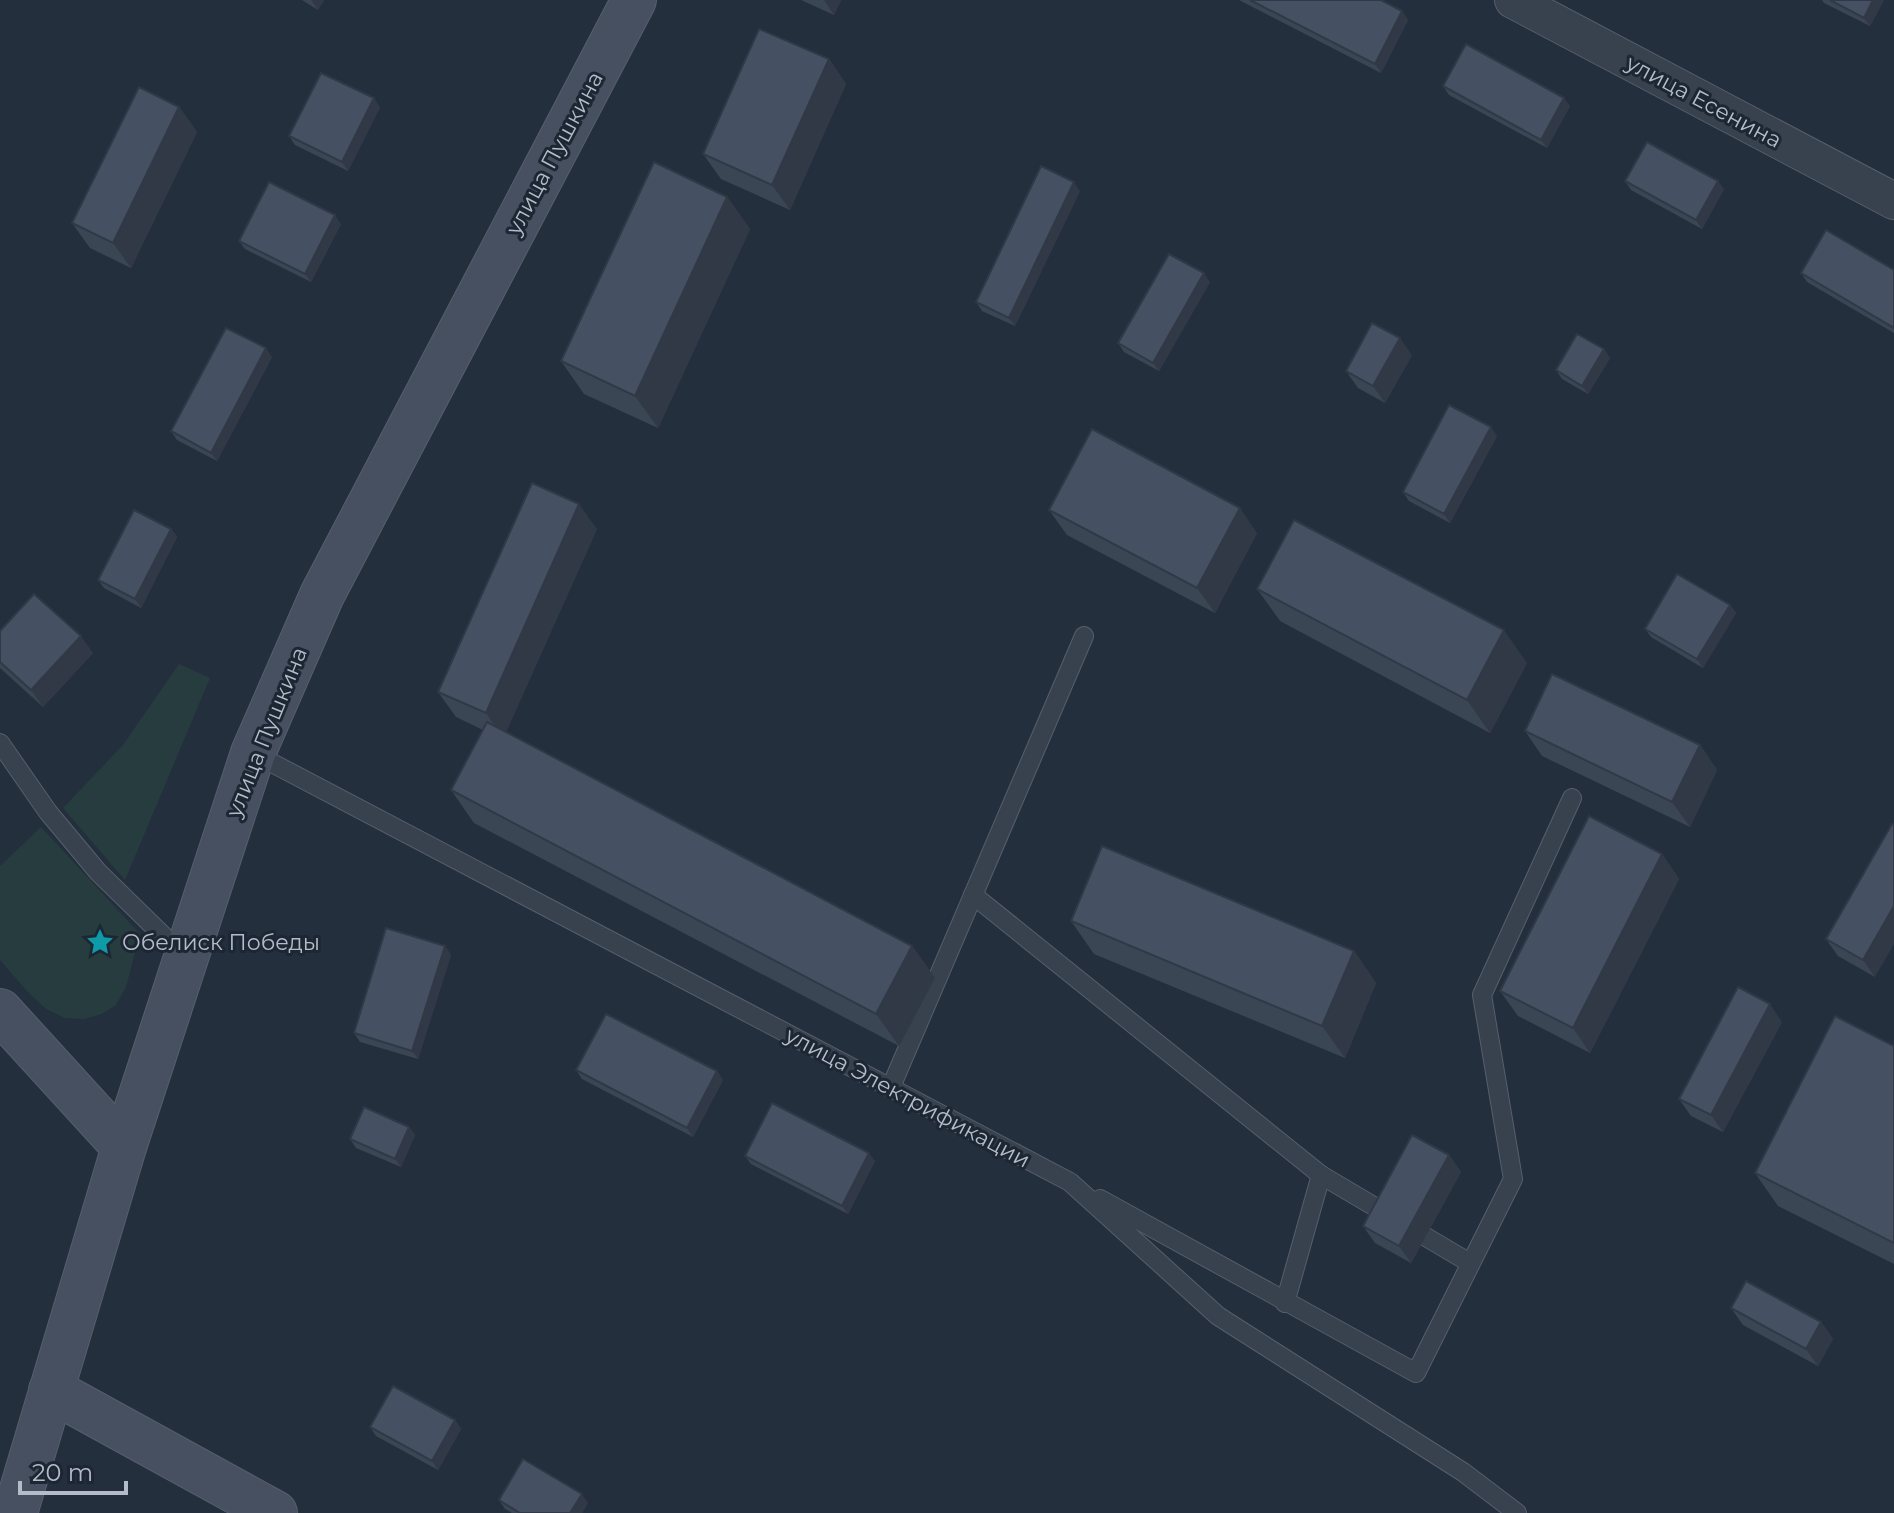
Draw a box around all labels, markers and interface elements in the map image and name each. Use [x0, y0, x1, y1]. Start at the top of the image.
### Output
street label: улица Есенина [1621, 49, 1786, 154]
street label: улица Пушкина [500, 67, 609, 240]
street label: улица Пушкина [220, 643, 313, 822]
place icon: Обелиск Победы [85, 927, 115, 957]
place label: Обелиск Победы [122, 929, 320, 956]
street label: улица Электрификации [780, 1021, 1035, 1174]
scale bar [20, 1445, 126, 1495]
text: 20 m [32, 1458, 93, 1487]

